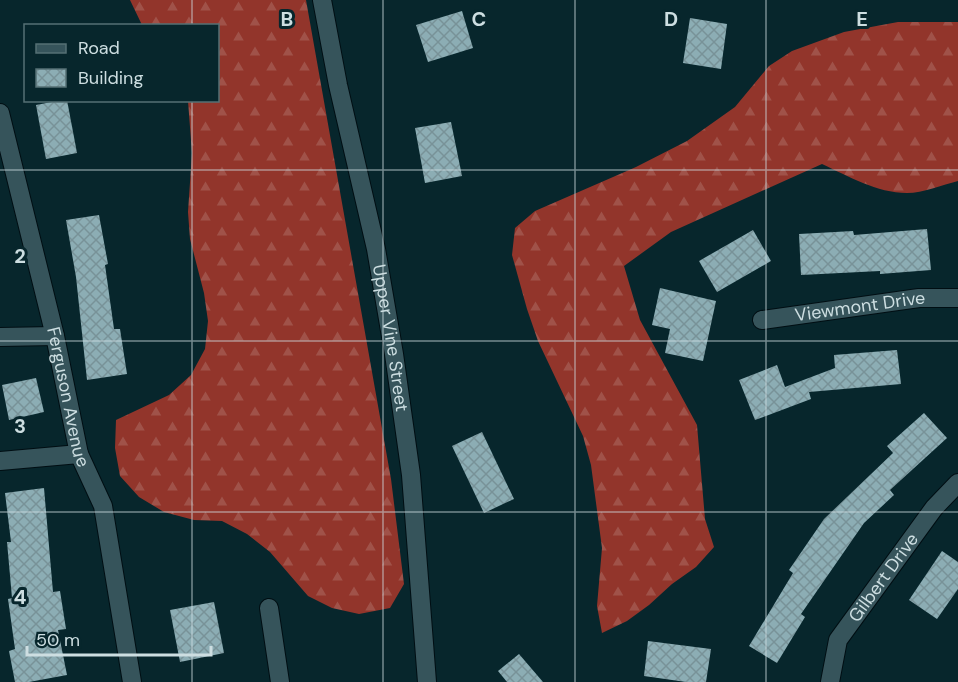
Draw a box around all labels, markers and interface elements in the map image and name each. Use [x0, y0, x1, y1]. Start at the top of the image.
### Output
text: B [281, 6, 293, 32]
text: C [472, 6, 486, 32]
text: D [664, 6, 678, 32]
text: E [856, 6, 868, 32]
legend [24, 24, 219, 102]
text: Road [78, 36, 120, 60]
text: Building [78, 66, 143, 90]
text: 2 [14, 243, 26, 269]
street label: Upper Vine Street [367, 262, 414, 413]
street label: Viewmont Drive [793, 286, 925, 327]
street label: Ferguson Avenue [41, 324, 95, 471]
text: 3 [14, 413, 26, 439]
street label: Gilbert Drive [843, 528, 924, 627]
text: 4 [14, 584, 27, 610]
scale bar [27, 619, 212, 657]
text: 50 m [36, 628, 80, 652]

